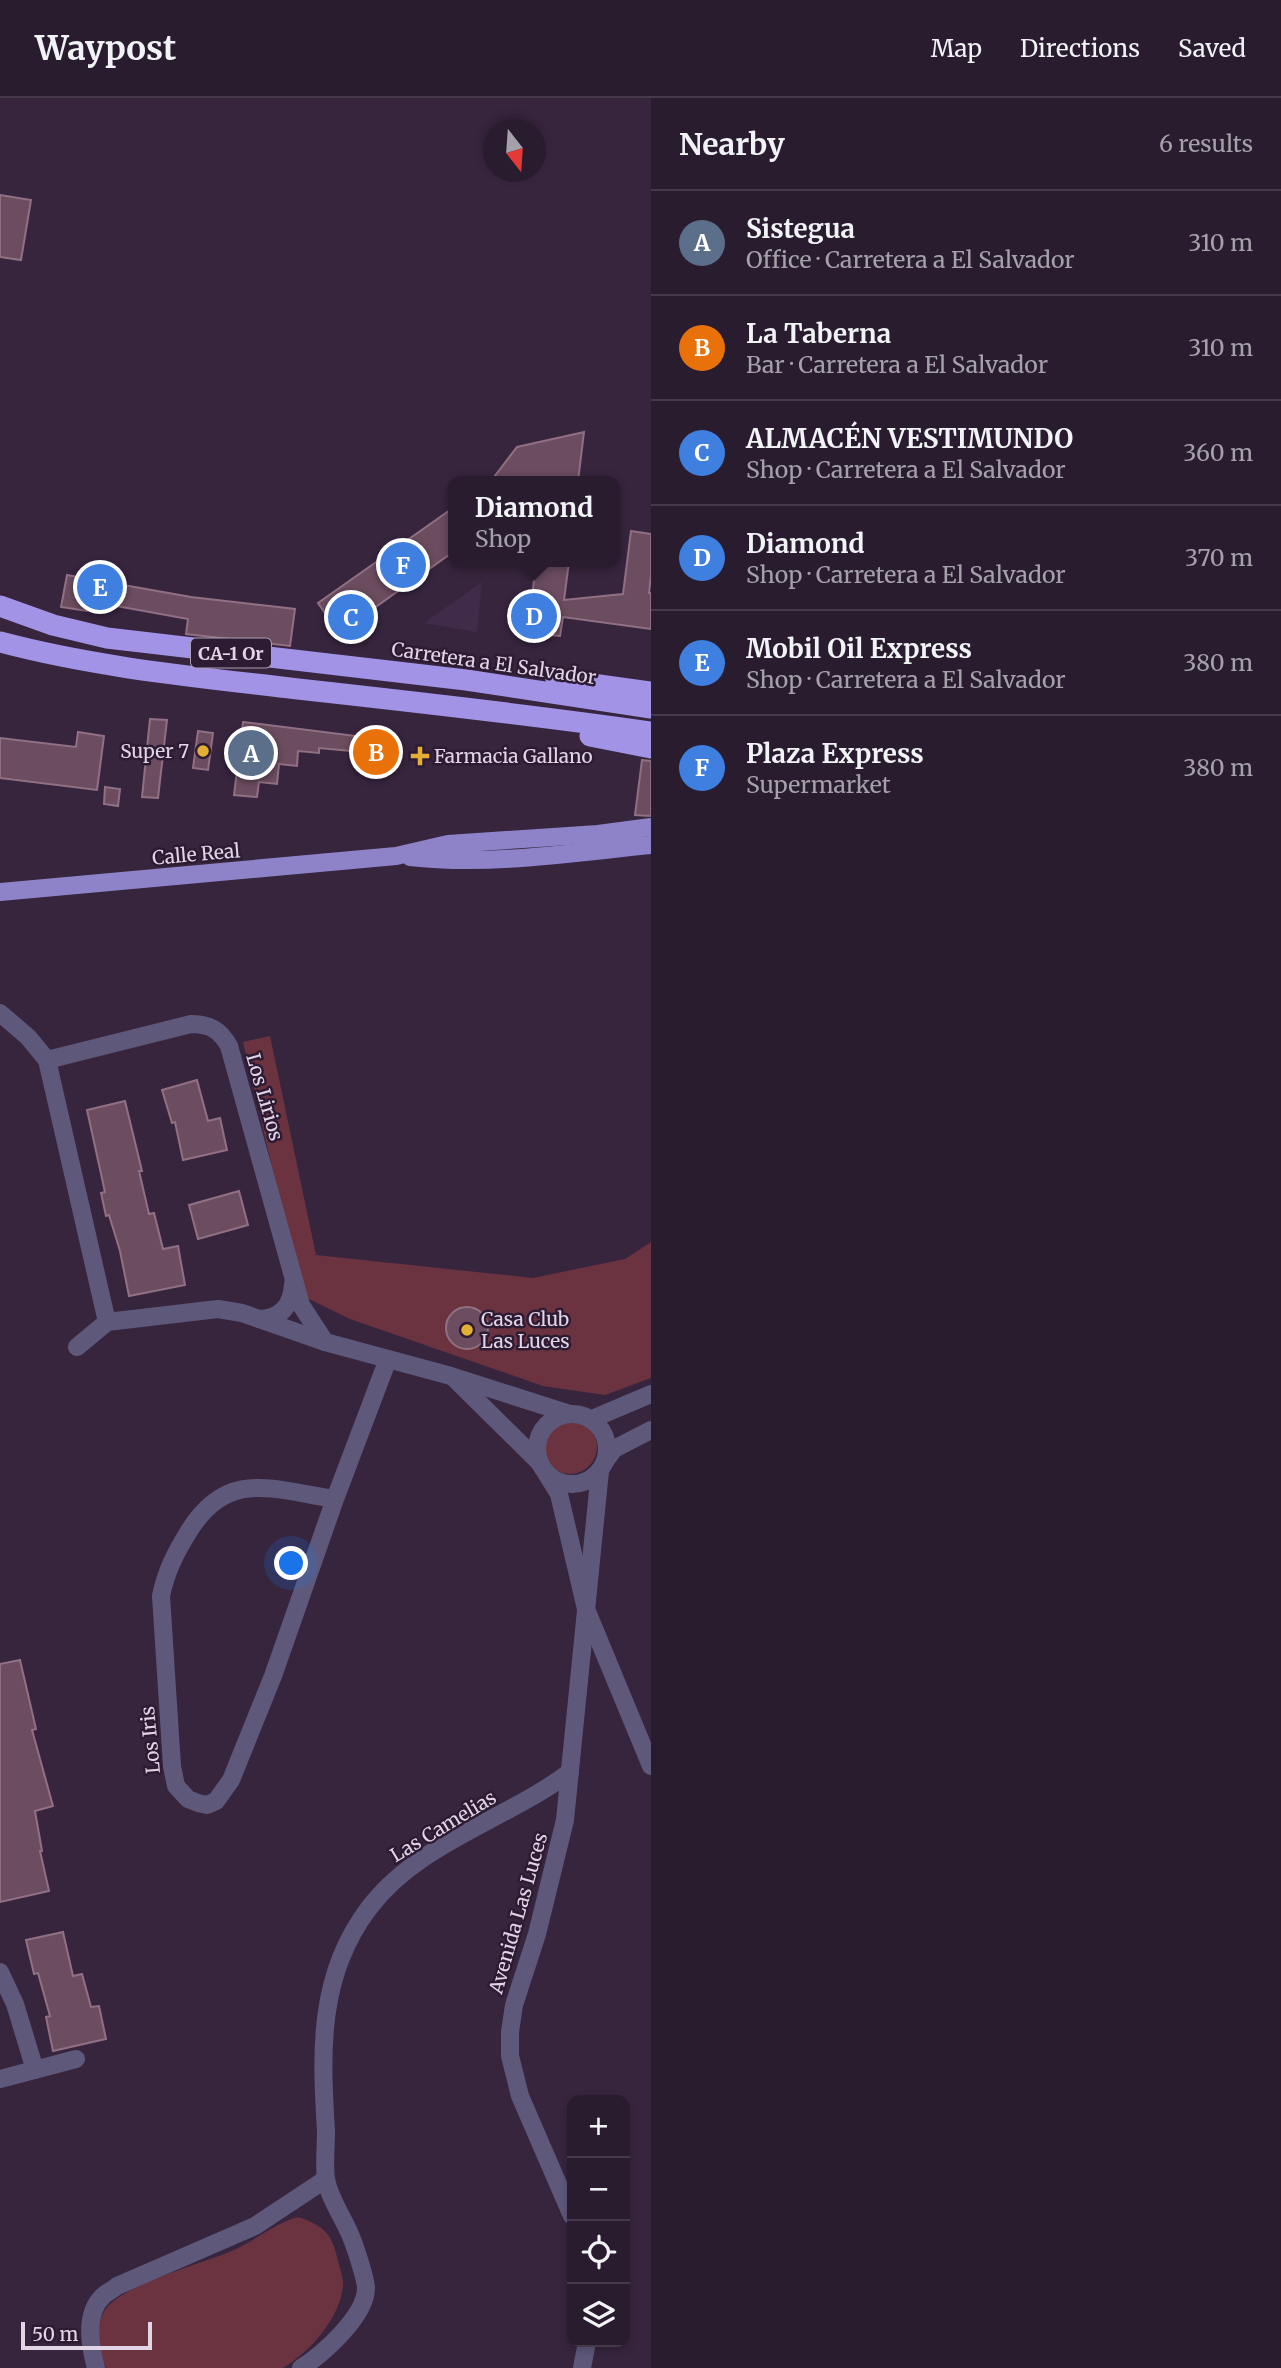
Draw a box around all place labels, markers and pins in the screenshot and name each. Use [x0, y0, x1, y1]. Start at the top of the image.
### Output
pin: F [380, 539, 426, 591]
pin: E [77, 561, 123, 613]
pin: D [511, 590, 557, 642]
pin: C [328, 591, 374, 643]
pin: B [353, 726, 399, 778]
pin: A [228, 727, 274, 779]
place label: Super 7 [120, 739, 189, 763]
marker: Super 7 [195, 743, 211, 759]
place label: Farmacia Gallano [434, 744, 593, 768]
marker: Farmacia Gallano [412, 748, 428, 764]
place label: Casa Club Las Luces [481, 1307, 570, 1353]
marker: Casa Club Las Luces [459, 1322, 475, 1338]

